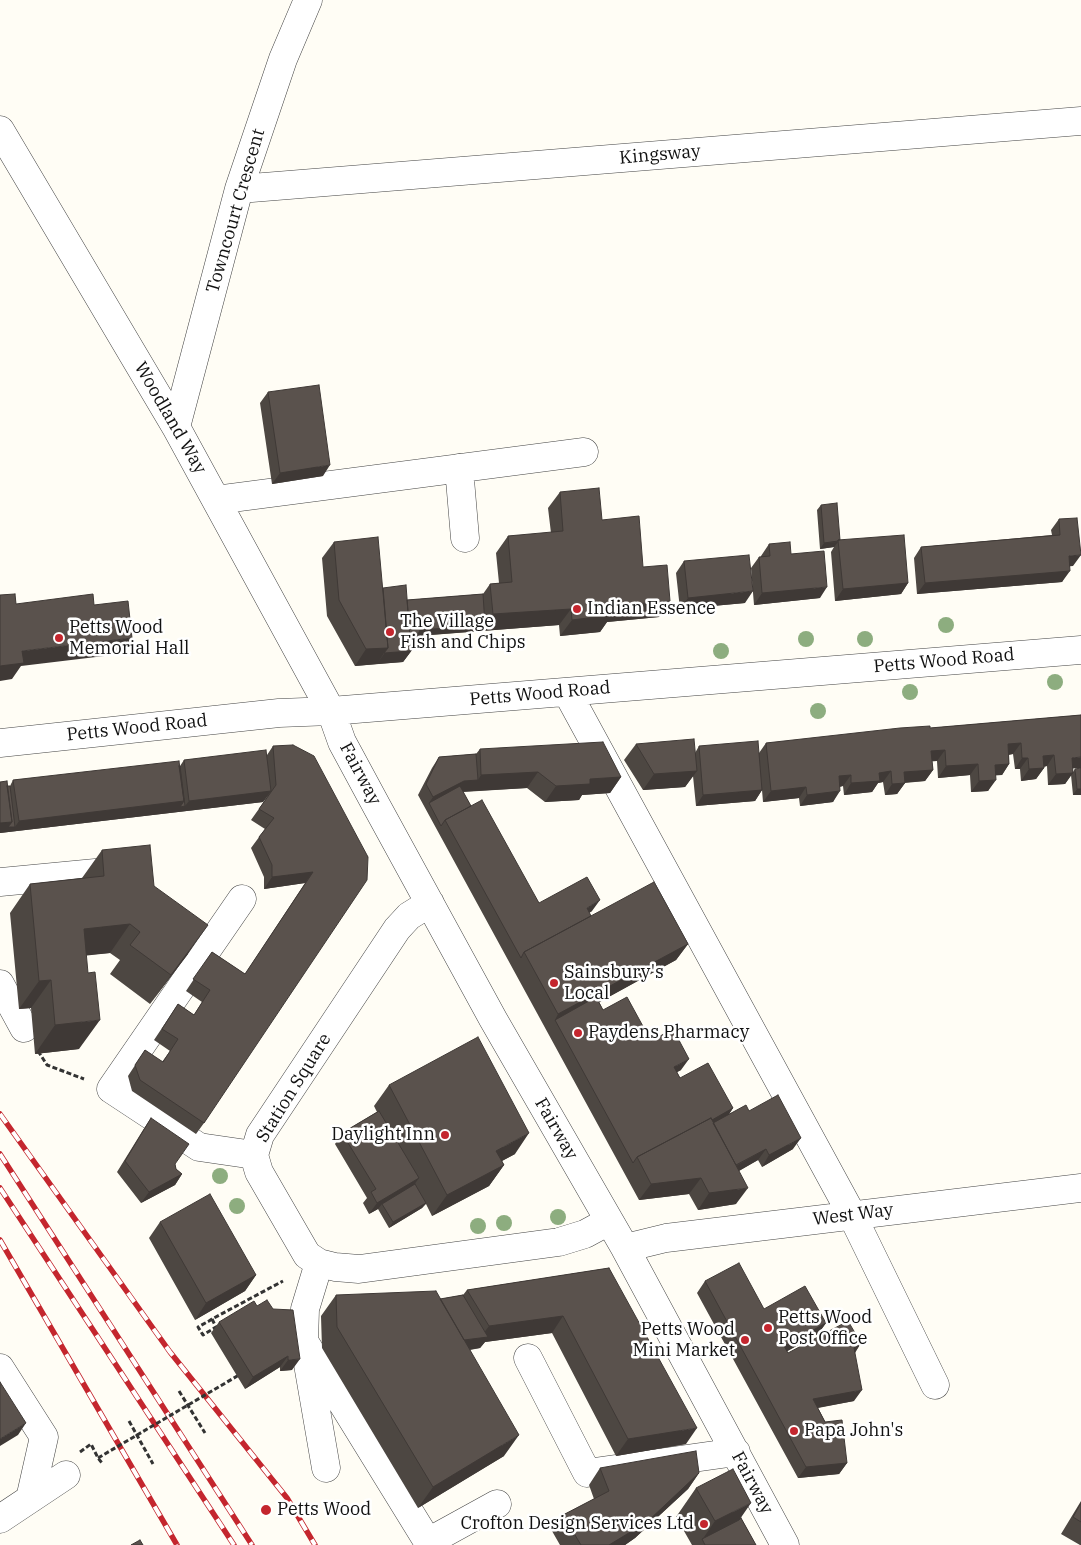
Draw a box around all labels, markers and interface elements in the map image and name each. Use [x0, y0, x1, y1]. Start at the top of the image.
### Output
street label: Towncourt Crescent [202, 126, 270, 296]
street label: Kingsway [618, 141, 702, 169]
street label: Woodland Way [129, 358, 211, 478]
place label: Indian Essence [587, 598, 716, 620]
marker: Indian Essence [571, 603, 583, 615]
place label: The Village Fish and Chips [400, 611, 526, 654]
place label: Petts Wood Memorial Hall [69, 617, 189, 660]
marker: The Village Fish and Chips [384, 626, 396, 638]
marker: Petts Wood Memorial Hall [53, 632, 65, 644]
street label: Petts Wood Road [873, 644, 1015, 678]
street label: Petts Wood Road [469, 677, 611, 711]
street label: Petts Wood Road [66, 710, 208, 746]
street label: Fairway [335, 739, 385, 809]
place label: Sainsbury's Local [564, 962, 664, 1004]
marker: Sainsbury's Local [548, 977, 560, 989]
place label: Paydens Pharmacy [588, 1022, 749, 1044]
marker: Paydens Pharmacy [572, 1027, 584, 1039]
street label: Station Square [252, 1030, 336, 1146]
street label: Fairway [530, 1094, 582, 1164]
place label: Daylight Inn [331, 1124, 435, 1146]
marker: Daylight Inn [439, 1129, 451, 1141]
street label: West Way [811, 1199, 895, 1231]
place label: Petts Wood Post Office [778, 1307, 872, 1350]
place label: Petts Wood Mini Market [633, 1319, 735, 1362]
marker: Petts Wood Post Office [762, 1322, 774, 1334]
marker: Petts Wood Mini Market [739, 1334, 751, 1346]
place label: Papa John's [804, 1420, 903, 1442]
marker: Papa John's [788, 1425, 800, 1437]
street label: Fairway [727, 1448, 777, 1518]
place label: Petts Wood [277, 1499, 371, 1521]
marker: Petts Wood [259, 1503, 273, 1517]
place label: Crofton Design Services Ltd [460, 1513, 694, 1535]
marker: Crofton Design Services Ltd [698, 1518, 710, 1530]

